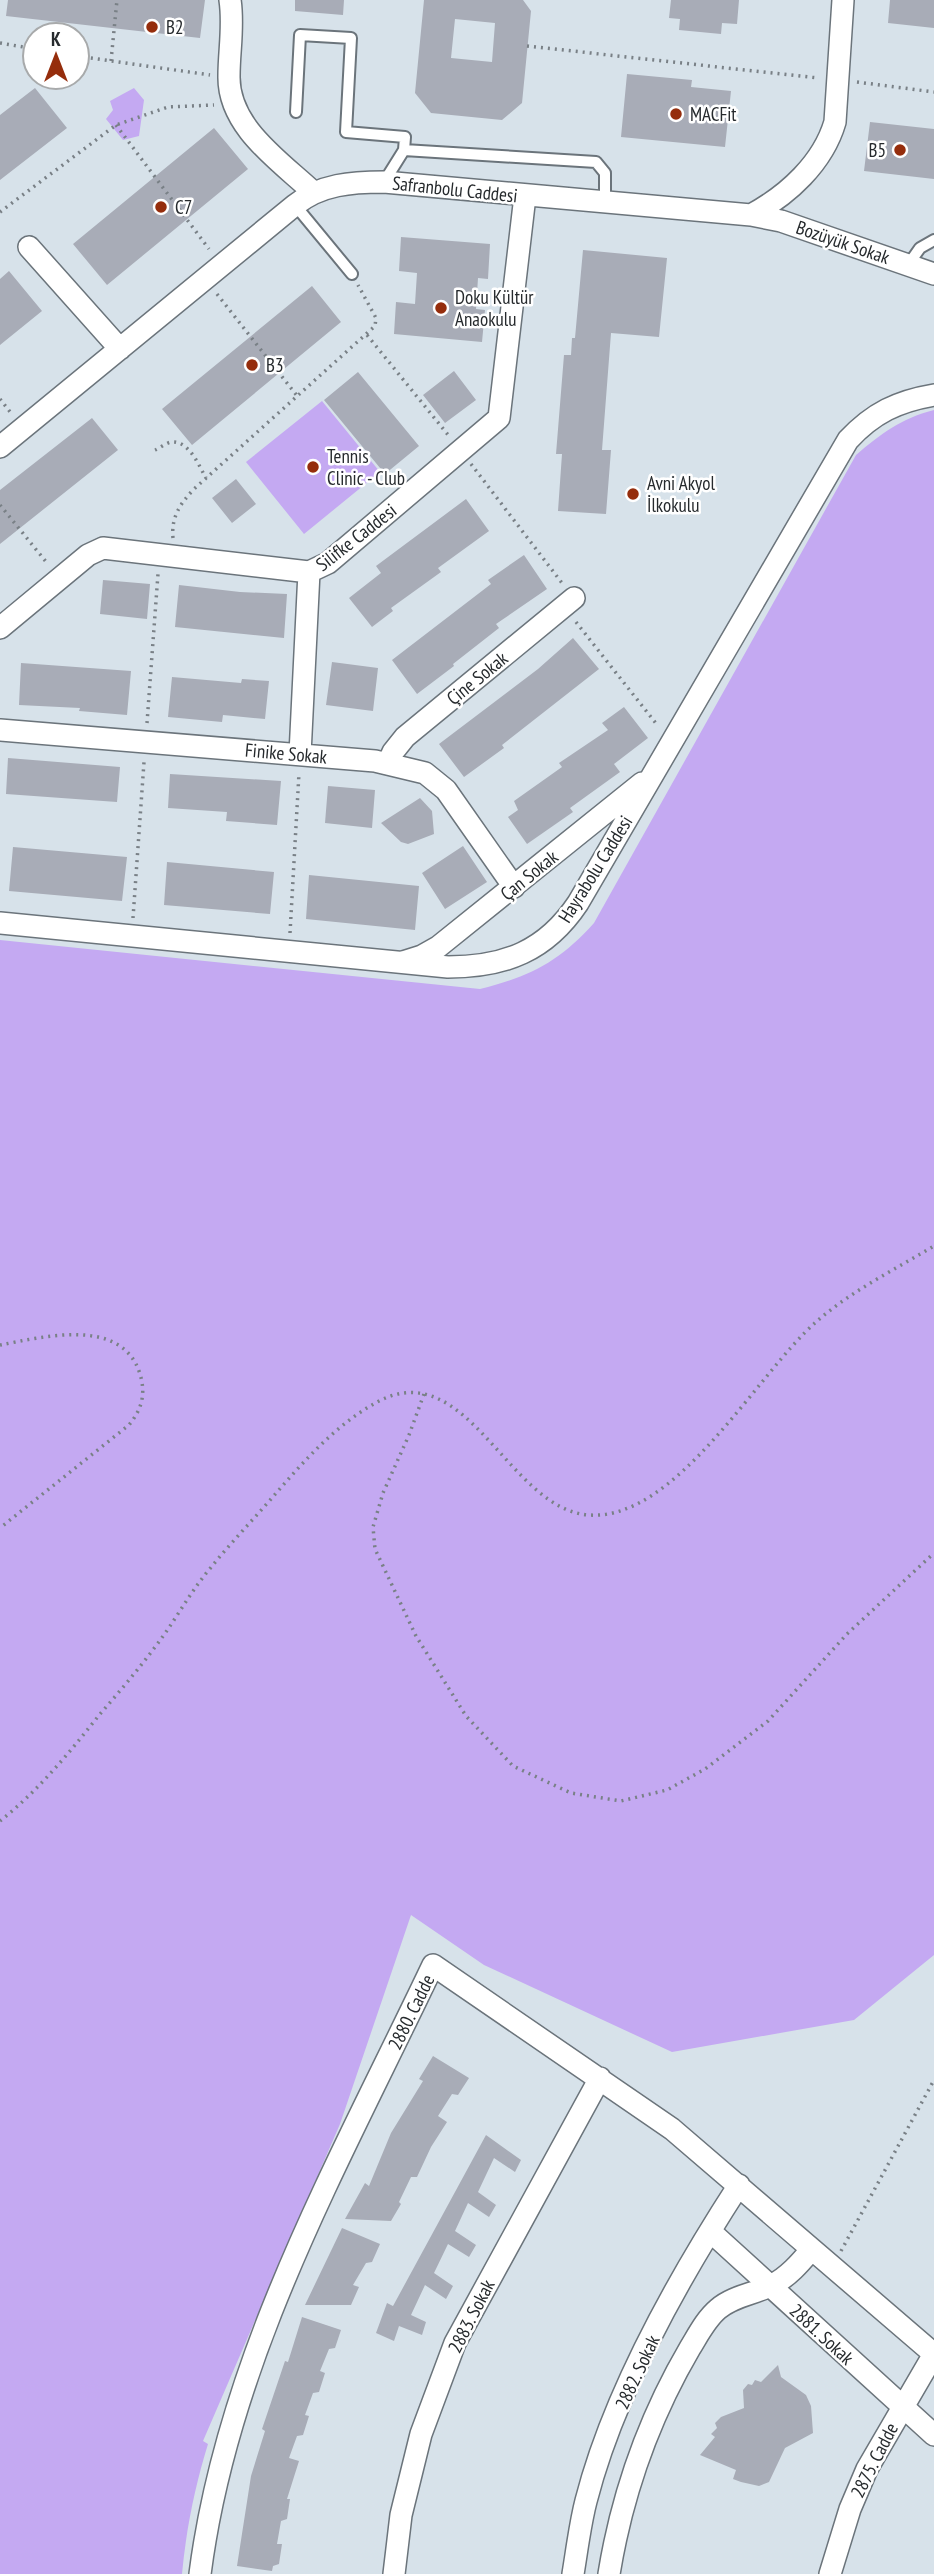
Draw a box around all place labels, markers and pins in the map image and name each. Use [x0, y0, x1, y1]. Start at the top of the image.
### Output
place label: B2 [166, 15, 184, 39]
marker: B2 [144, 19, 160, 35]
place label: MACFit [690, 102, 737, 126]
marker: MACFit [668, 106, 684, 122]
place label: B5 [869, 138, 886, 162]
marker: B5 [892, 142, 908, 158]
place label: C7 [175, 195, 192, 219]
marker: C7 [153, 199, 169, 215]
place label: Doku Kültür Anaokulu [455, 285, 534, 331]
marker: Doku Kültür Anaokulu [433, 300, 449, 316]
place label: B3 [266, 353, 284, 377]
marker: B3 [244, 357, 260, 373]
place label: Tennis Clinic - Club [327, 444, 405, 490]
marker: Tennis Clinic - Club [305, 459, 321, 475]
place label: Avni Akyol İlkokulu [647, 471, 715, 517]
marker: Avni Akyol İlkokulu [625, 486, 641, 502]

